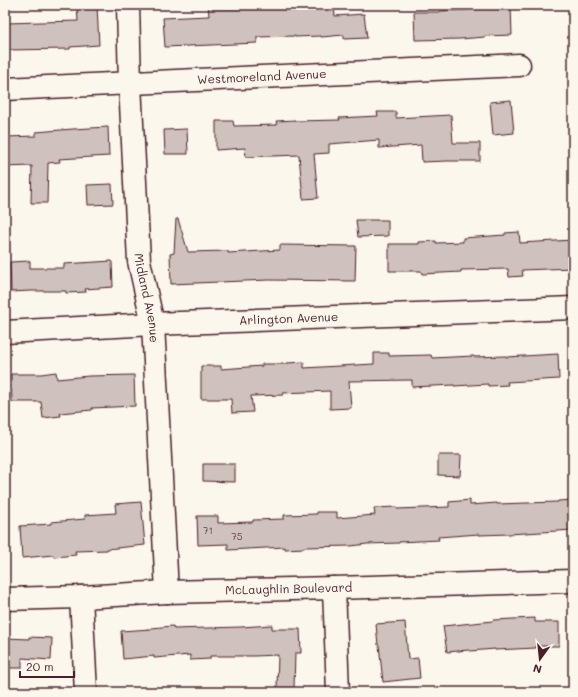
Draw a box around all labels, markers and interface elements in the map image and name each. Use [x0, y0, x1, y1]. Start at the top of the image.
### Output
street label: Westmoreland Avenue [197, 65, 327, 87]
street label: Midland Avenue [132, 253, 163, 343]
street label: Arlington Avenue [239, 308, 338, 328]
house number: 71 [203, 523, 213, 537]
house number: 75 [231, 529, 243, 543]
street label: McLaughlin Boulevard [225, 578, 353, 598]
north arrow [520, 639, 560, 679]
scale bar [20, 653, 74, 679]
text: 20 m [26, 658, 54, 674]
text: N [531, 661, 543, 677]

